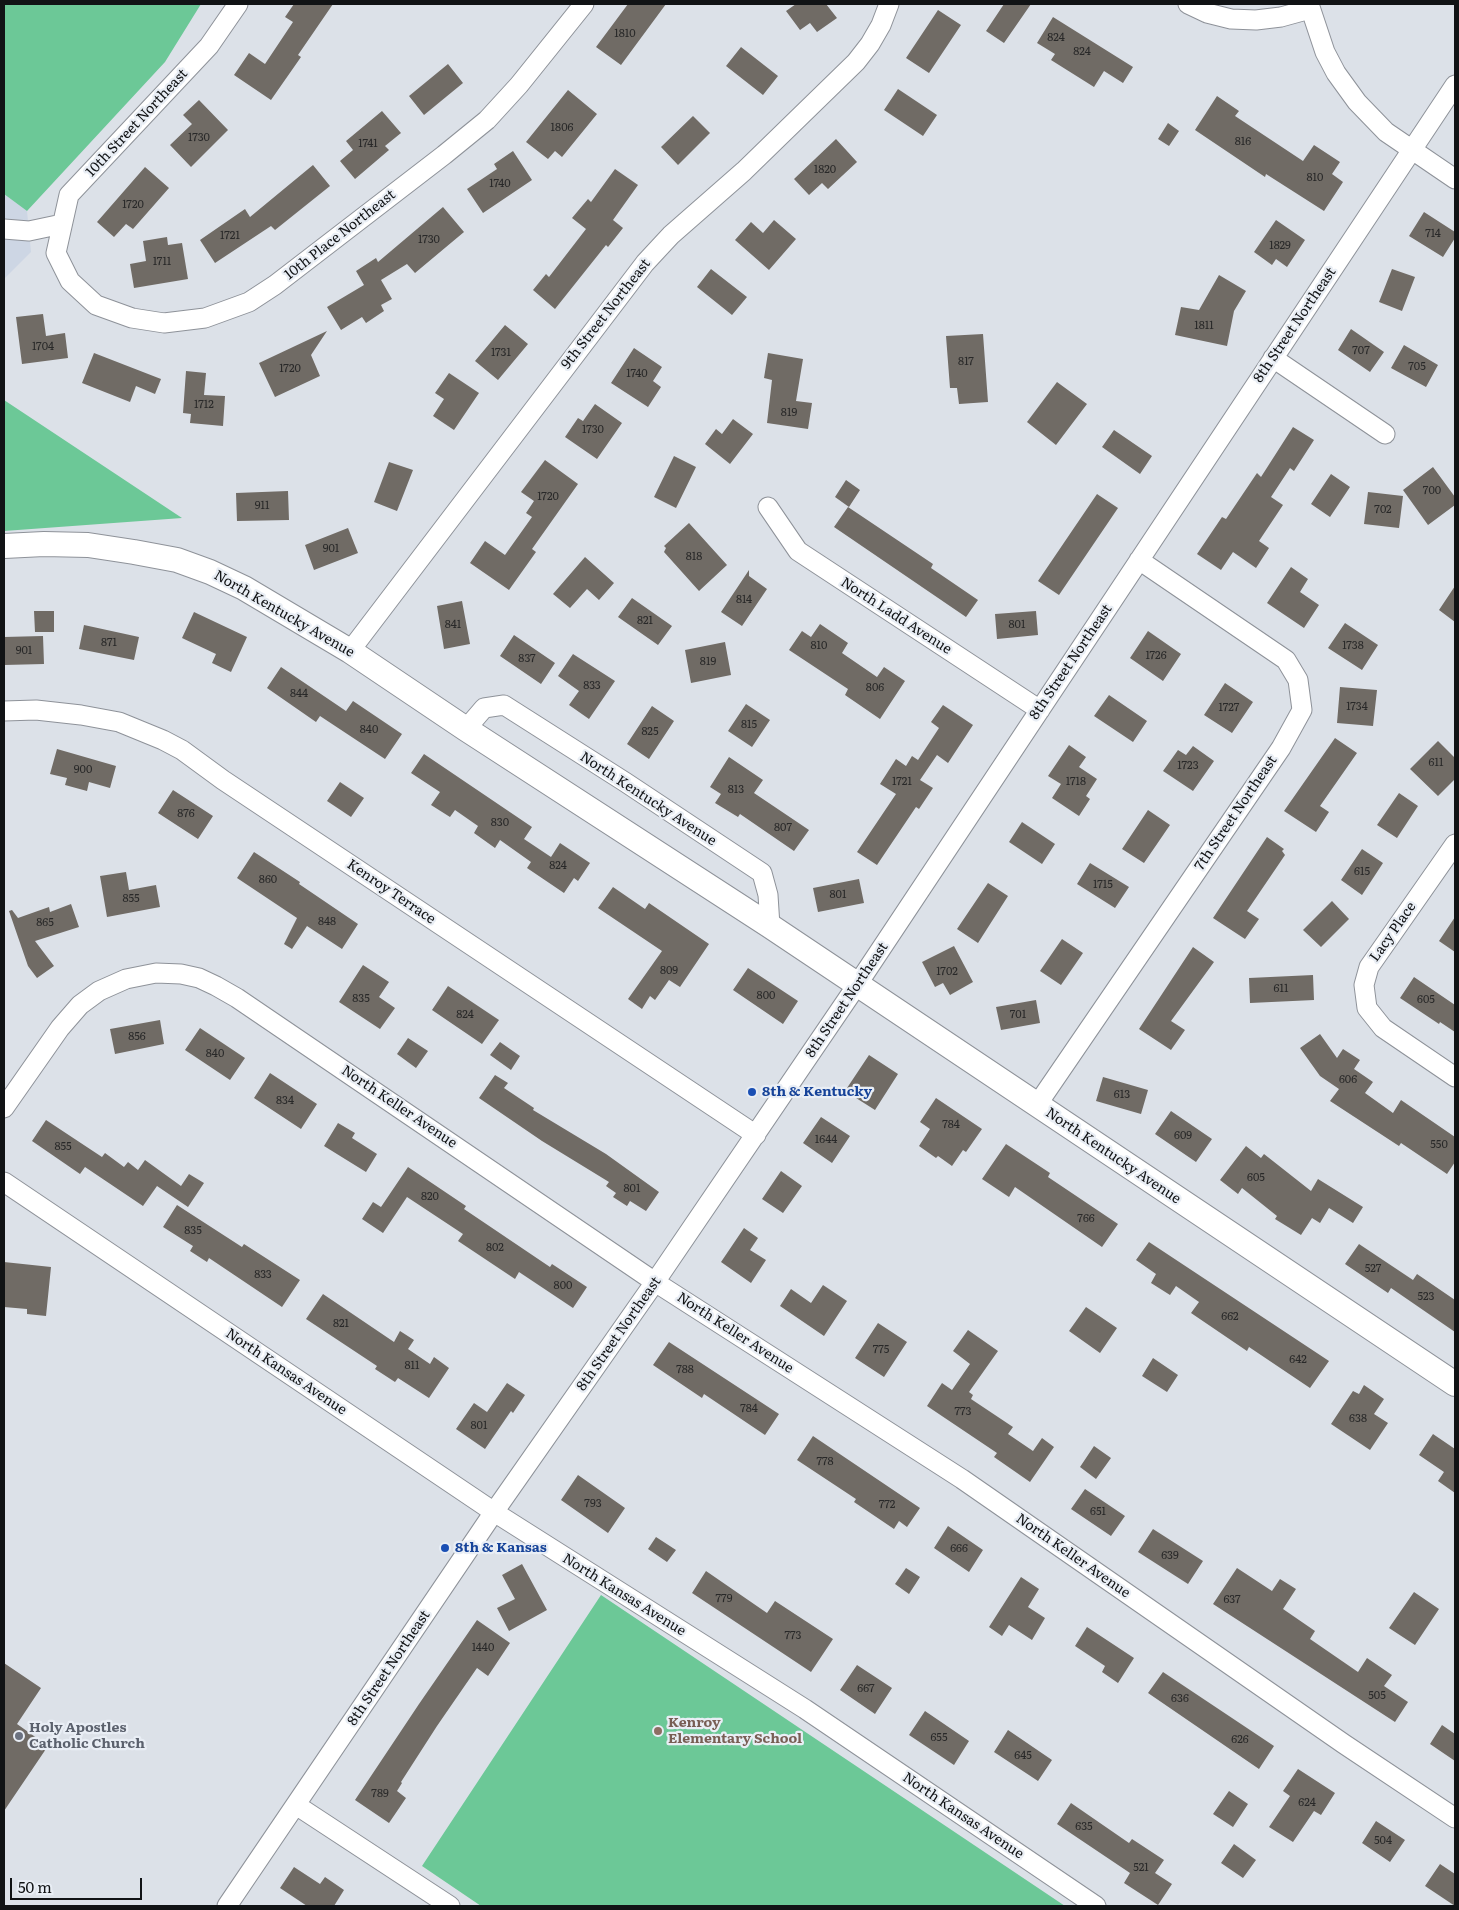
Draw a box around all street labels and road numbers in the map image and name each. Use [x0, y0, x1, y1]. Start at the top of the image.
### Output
street label: 10th Street Northeast [83, 66, 191, 180]
street label: 10th Place Northeast [281, 186, 399, 284]
street label: 9th Street Northeast [558, 256, 654, 372]
street label: 8th Street Northeast [1250, 264, 1340, 386]
street label: North Kentucky Avenue [211, 567, 357, 661]
street label: North Ladd Avenue [837, 574, 955, 658]
street label: 8th Street Northeast [1026, 601, 1116, 723]
street label: North Kentucky Avenue [577, 749, 719, 849]
street label: 7th Street Northeast [1191, 752, 1281, 874]
street label: Kenroy Terrace [344, 856, 438, 928]
street label: Lacy Place [1366, 899, 1420, 965]
street label: 8th Street Northeast [802, 939, 892, 1061]
street label: North Keller Avenue [338, 1062, 460, 1152]
street label: North Kentucky Avenue [1042, 1104, 1184, 1208]
street label: 8th Street Northeast [573, 1274, 665, 1394]
street label: North Keller Avenue [674, 1289, 796, 1377]
street label: North Kansas Avenue [222, 1325, 350, 1419]
street label: North Keller Avenue [1013, 1510, 1133, 1602]
street label: North Kansas Avenue [559, 1550, 689, 1640]
street label: 8th Street Northeast [344, 1607, 434, 1729]
street label: North Kansas Avenue [899, 1769, 1027, 1863]

